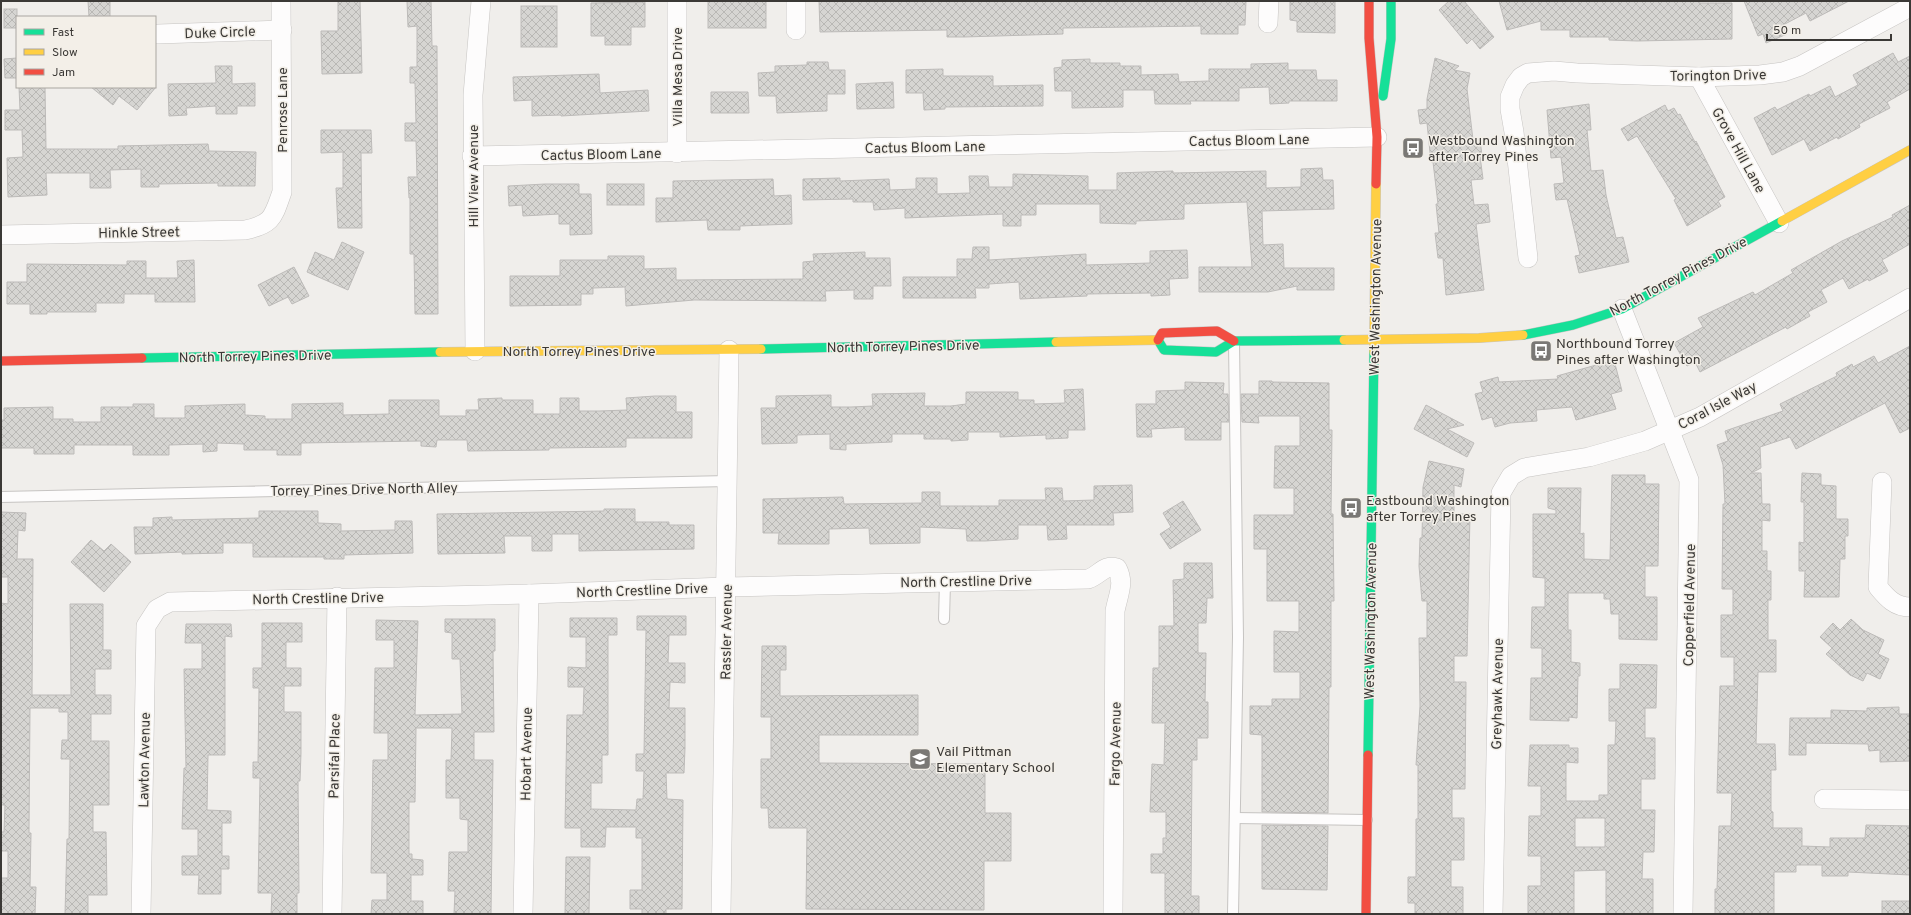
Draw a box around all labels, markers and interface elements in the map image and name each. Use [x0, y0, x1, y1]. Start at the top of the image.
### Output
legend [16, 16, 156, 88]
scale bar [1767, 16, 1891, 42]
text: 50 m [1773, 23, 1801, 39]
street label: Duke Circle [184, 24, 256, 43]
text: Fast [52, 25, 74, 41]
street label: Villa Mesa Drive [670, 27, 687, 127]
text: Slow [52, 45, 78, 61]
text: Jam [52, 65, 75, 81]
street label: Penrose Lane [275, 67, 292, 153]
street label: Torington Drive [1669, 67, 1767, 86]
street label: Grove Hill Lane [1707, 105, 1768, 197]
street label: Hill View Avenue [466, 124, 483, 228]
street label: Cactus Bloom Lane [1188, 132, 1310, 151]
place label: Westbound Washington after Torrey Pines [1428, 133, 1575, 166]
bus stop icon: Westbound Washington after Torrey Pines [1400, 135, 1426, 161]
street label: Cactus Bloom Lane [864, 139, 986, 158]
street label: Cactus Bloom Lane [540, 146, 662, 165]
street label: West Washington Avenue [1367, 219, 1386, 375]
street label: Hinkle Street [98, 224, 180, 243]
street label: North Torrey Pines Drive [1607, 234, 1750, 321]
place label: Northbound Torrey Pines after Washington [1556, 336, 1701, 369]
street label: North Torrey Pines Drive [826, 338, 980, 357]
bus stop icon: Northbound Torrey Pines after Washington [1528, 338, 1554, 364]
street label: North Torrey Pines Drive [503, 344, 655, 361]
street label: North Torrey Pines Drive [178, 348, 332, 367]
street label: Coral Isle Way [1675, 378, 1760, 434]
street label: Torrey Pines Drive North Alley [270, 480, 458, 501]
place label: Eastbound Washington after Torrey Pines [1366, 493, 1510, 526]
bus stop icon: Eastbound Washington after Torrey Pines [1338, 495, 1364, 521]
street label: West Washington Avenue [1362, 543, 1381, 699]
street label: Copperfield Avenue [1681, 543, 1700, 667]
street label: North Crestline Drive [900, 573, 1032, 592]
street label: North Crestline Drive [576, 581, 708, 602]
street label: Rassler Avenue [718, 584, 737, 680]
street label: North Crestline Drive [252, 590, 384, 609]
street label: Greyhawk Avenue [1489, 638, 1508, 750]
street label: Fargo Avenue [1107, 702, 1126, 786]
street label: Hobart Avenue [518, 707, 537, 801]
street label: Lawton Avenue [136, 712, 155, 808]
street label: Parsifal Place [326, 713, 345, 799]
place label: Vail Pittman Elementary School [936, 744, 1055, 777]
school or university icon: Vail Pittman Elementary School [907, 746, 933, 772]

